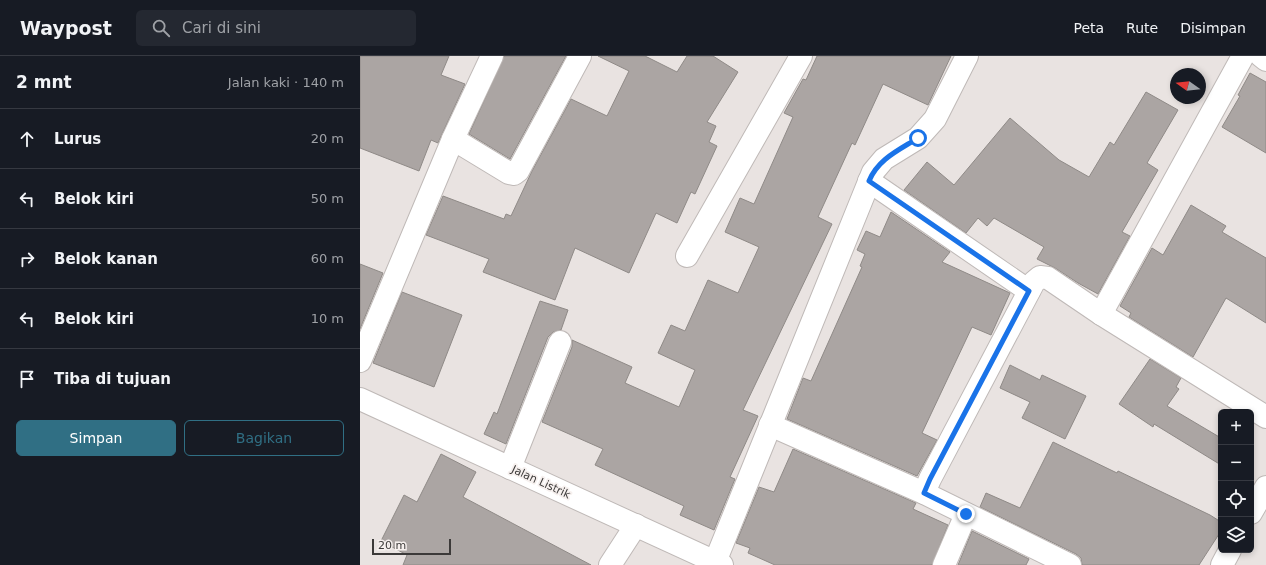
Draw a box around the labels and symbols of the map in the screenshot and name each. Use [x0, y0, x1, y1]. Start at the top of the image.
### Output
north arrow [1170, 68, 1206, 104]
route start [909, 129, 927, 147]
street label: Jalan Listrik [509, 462, 573, 502]
route end [957, 505, 975, 523]
scale bar [372, 537, 451, 556]

